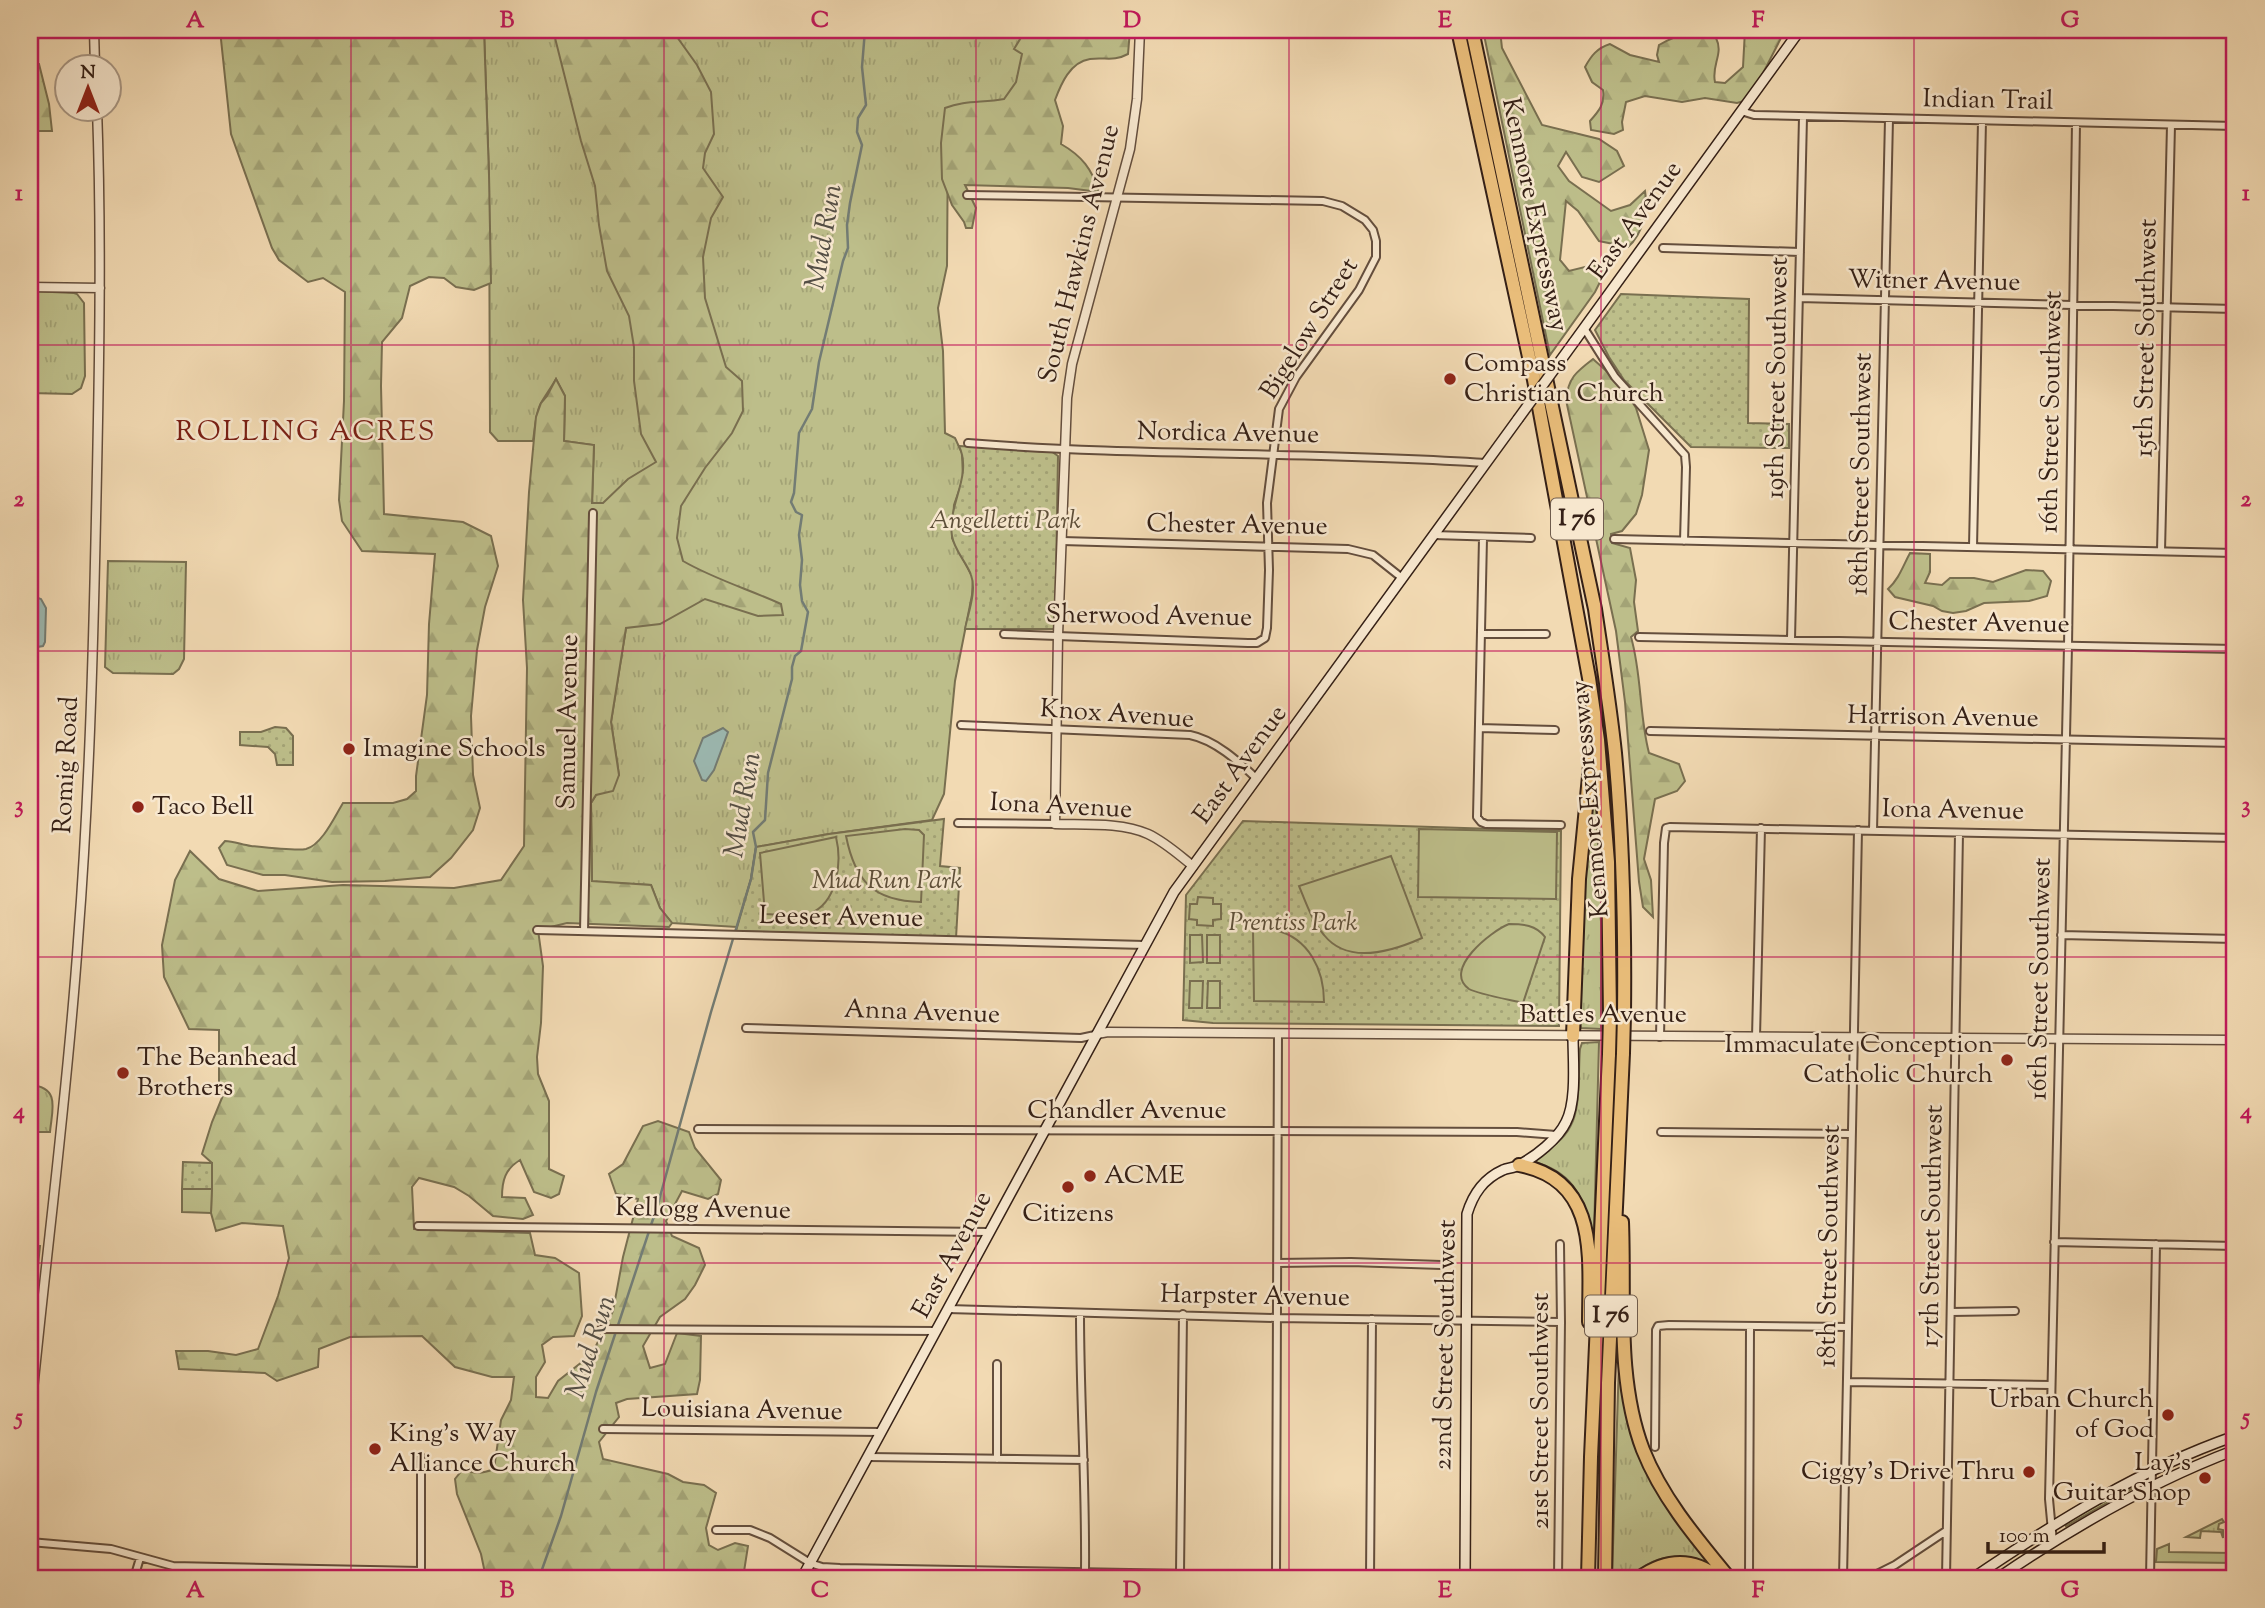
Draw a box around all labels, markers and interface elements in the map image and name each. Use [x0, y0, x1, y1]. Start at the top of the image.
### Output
text: A [186, 5, 205, 38]
text: B [500, 5, 515, 38]
text: C [811, 5, 829, 38]
text: D [1123, 5, 1141, 38]
text: E [1438, 5, 1452, 38]
text: F [1752, 5, 1765, 38]
text: G [2061, 5, 2080, 38]
north arrow [52, 52, 122, 122]
text: N [80, 60, 96, 87]
street label: Indian Trail [1922, 81, 2054, 121]
street label: Kenmore Expressway [1491, 95, 1577, 336]
street label: South Hawkins Avenue [1030, 121, 1130, 387]
street label: East Avenue [1580, 154, 1692, 288]
text: 1 [15, 178, 23, 211]
text: 1 [2242, 178, 2250, 211]
water label: Mud Run [796, 181, 854, 293]
street label: 15th Street Southwest [2126, 218, 2168, 458]
street label: Bigelow Street [1252, 251, 1368, 407]
street label: 19th Street Southwest [1757, 257, 1799, 499]
street label: Witner Avenue [1847, 262, 2021, 302]
street label: 16th Street Southwest [2031, 290, 2073, 534]
place label: Compass Christian Church [1464, 346, 1664, 413]
street label: 18th Street Southwest [1841, 352, 1883, 596]
marker: Compass Christian Church [1442, 371, 1458, 387]
district label: ROLLING ACRES [175, 413, 437, 453]
street label: Nordica Avenue [1136, 414, 1320, 454]
text: 2 [14, 484, 25, 517]
text: 2 [2241, 484, 2252, 517]
road number: I 76 [1551, 498, 1603, 540]
park label: Angelletti Park [929, 503, 1081, 540]
street label: Chester Avenue [1146, 506, 1328, 546]
street label: Sherwood Avenue [1045, 597, 1253, 637]
street label: Chester Avenue [1888, 604, 2070, 644]
street label: Samuel Avenue [549, 634, 589, 810]
street label: Kenmore Expressway [1562, 679, 1620, 919]
street label: Knox Avenue [1039, 691, 1195, 739]
street label: Romig Road [45, 695, 89, 835]
street label: East Avenue [1185, 698, 1297, 832]
street label: Harrison Avenue [1847, 698, 2039, 738]
place label: Imagine Schools [363, 731, 545, 768]
marker: Imagine Schools [341, 741, 357, 757]
water label: Mud Run [715, 749, 773, 861]
street label: Iona Avenue [989, 785, 1133, 829]
place label: Taco Bell [152, 789, 254, 826]
text: 3 [14, 790, 24, 823]
text: 3 [2241, 790, 2251, 823]
street label: Iona Avenue [1881, 791, 2025, 831]
marker: Taco Bell [130, 799, 146, 815]
street label: 16th Street Southwest [2020, 857, 2062, 1101]
park label: Mud Run Park [812, 863, 963, 900]
street label: Leeser Avenue [758, 898, 924, 938]
park label: Prentiss Park [1229, 905, 1358, 942]
street label: Anna Avenue [843, 992, 1001, 1034]
street label: Battles Avenue [1519, 997, 1687, 1034]
place label: Immaculate Conception Catholic Church [1724, 1027, 1993, 1094]
place label: The Beanhead Brothers [137, 1040, 298, 1107]
marker: Immaculate Conception Catholic Church [1999, 1052, 2015, 1068]
marker: The Beanhead Brothers [115, 1065, 131, 1081]
street label: Chandler Avenue [1027, 1093, 1227, 1130]
text: 4 [12, 1096, 25, 1129]
text: 4 [2239, 1096, 2252, 1129]
street label: 17th Street Southwest [1912, 1104, 1954, 1348]
street label: 18th Street Southwest [1809, 1124, 1851, 1368]
place label: ACME [1104, 1158, 1185, 1195]
marker: ACME [1082, 1168, 1098, 1184]
marker: Citizens [1060, 1179, 1076, 1195]
street label: East Avenue [904, 1185, 1002, 1325]
street label: Kellogg Avenue [615, 1190, 791, 1230]
place label: Citizens [1022, 1196, 1114, 1233]
street label: 22nd Street Southwest [1425, 1219, 1467, 1471]
street label: Harpster Avenue [1160, 1277, 1350, 1317]
water label: Mud Run [557, 1290, 628, 1404]
street label: 21st Street Southwest [1523, 1292, 1560, 1529]
road number: I 76 [1585, 1296, 1637, 1336]
place label: Urban Church of God [1989, 1382, 2154, 1449]
street label: Louisiana Avenue [641, 1391, 843, 1431]
text: 5 [13, 1402, 23, 1435]
text: 5 [2240, 1402, 2250, 1435]
marker: Urban Church of God [2160, 1407, 2176, 1423]
place label: King's Way Alliance Church [389, 1416, 576, 1483]
marker: King's Way Alliance Church [367, 1441, 383, 1457]
place label: Lay's Guitar Shop [2053, 1445, 2191, 1512]
place label: Ciggy's Drive Thru [1801, 1454, 2015, 1491]
marker: Ciggy's Drive Thru [2021, 1464, 2037, 1480]
marker: Lay's Guitar Shop [2197, 1470, 2213, 1486]
scale bar [1988, 1510, 2104, 1554]
text: 100 m [1999, 1522, 2050, 1552]
text: A [186, 1575, 205, 1608]
text: B [500, 1575, 515, 1608]
text: C [811, 1575, 829, 1608]
text: D [1123, 1575, 1141, 1608]
text: E [1438, 1575, 1452, 1608]
text: F [1752, 1575, 1765, 1608]
text: G [2061, 1575, 2080, 1608]

